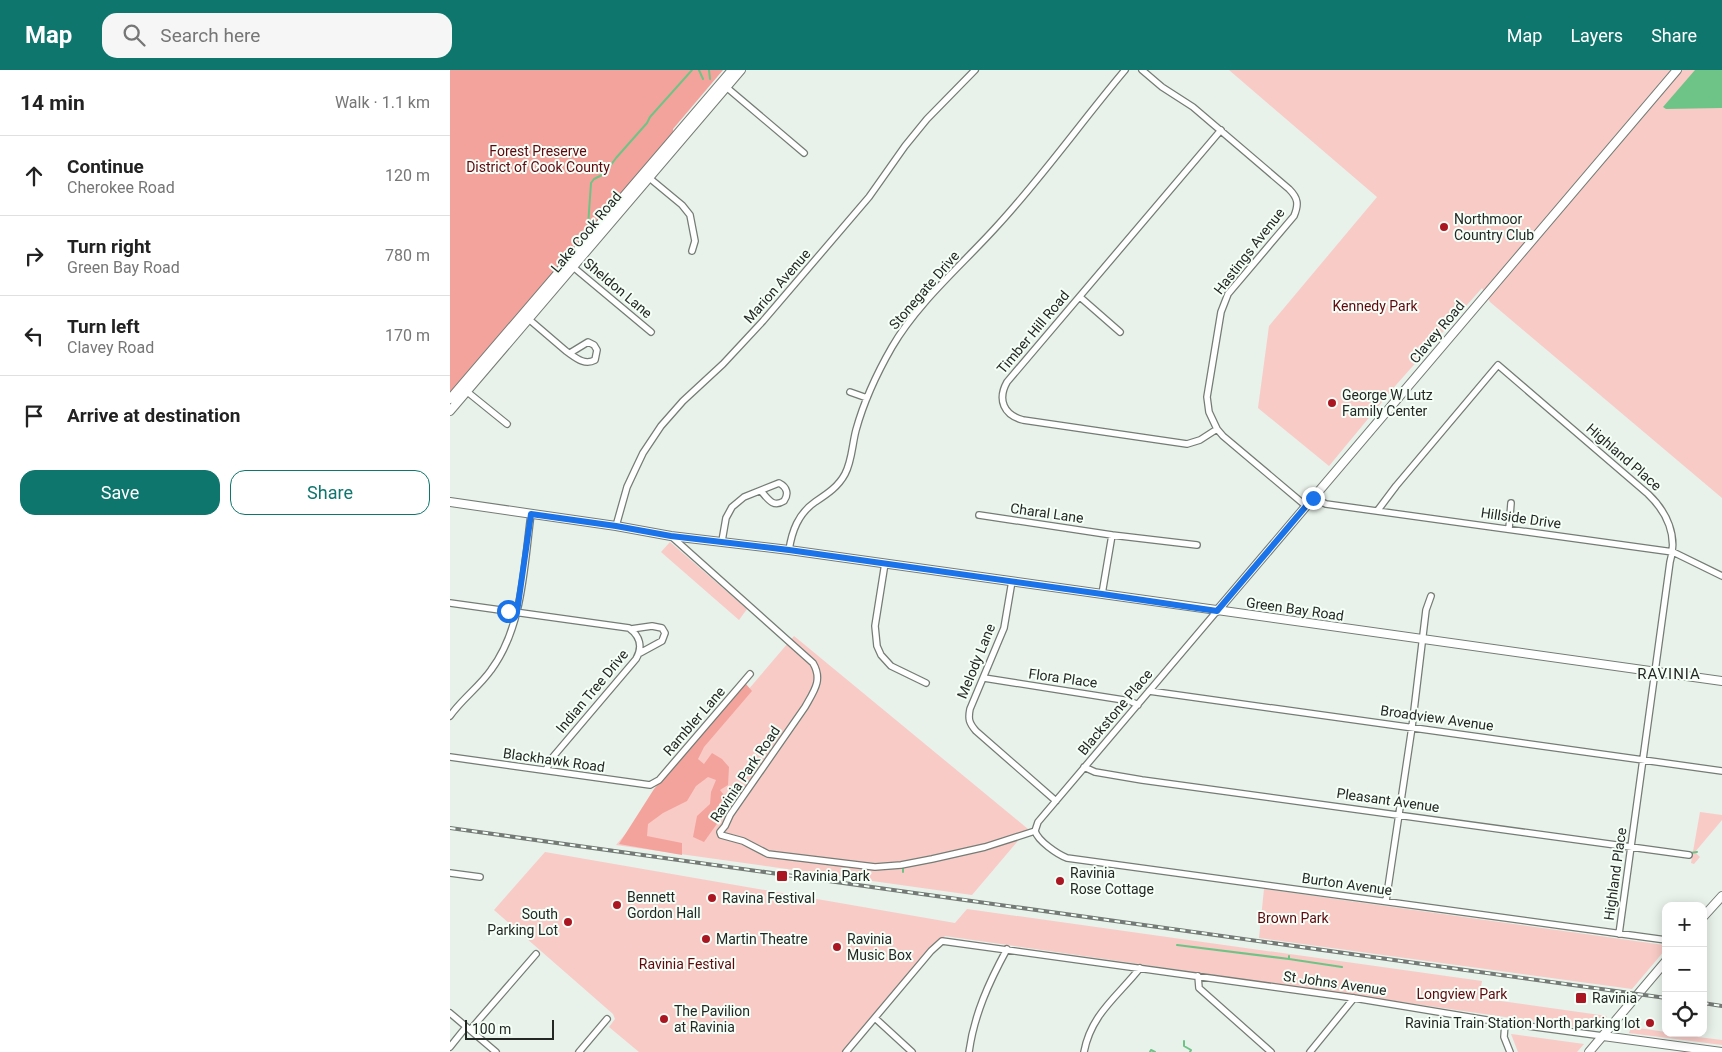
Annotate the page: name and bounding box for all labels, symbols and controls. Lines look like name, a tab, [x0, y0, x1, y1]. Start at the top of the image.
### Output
search box	[102, 13, 452, 58]
text: Map	[25, 21, 72, 49]
icon: search	[120, 21, 148, 49]
text: Search here	[160, 24, 260, 47]
text: Map	[1507, 25, 1542, 46]
text: Layers	[1570, 25, 1623, 46]
text: Share	[1651, 25, 1697, 46]
text: 14 min	[20, 91, 85, 115]
text: Walk · 1.1 km	[335, 93, 430, 112]
park label: Forest Preserve District of Cook County	[466, 143, 610, 175]
text: Continue	[67, 155, 144, 178]
icon: ahead	[20, 162, 48, 190]
text: 120 m	[385, 166, 430, 185]
text: Cherokee Road	[67, 178, 175, 197]
street label: Lake Cook Road	[547, 188, 625, 276]
street label: Hastings Avenue	[1210, 205, 1288, 297]
place label: Northmoor Country Club	[1454, 211, 1534, 243]
marker: Northmoor Country Club	[1438, 221, 1450, 233]
text: Turn right	[67, 235, 151, 258]
icon: right	[20, 242, 48, 270]
text: 780 m	[385, 246, 430, 265]
street label: Marion Avenue	[740, 246, 814, 326]
street label: Stonegate Drive	[886, 248, 962, 332]
street label: Sheldon Lane	[581, 255, 655, 321]
text: Green Bay Road	[67, 258, 180, 277]
street label: Timber Hill Road	[994, 287, 1072, 377]
park label: Kennedy Park	[1332, 298, 1418, 314]
street label: Clavey Road	[1406, 298, 1468, 366]
text: Turn left	[67, 315, 140, 338]
icon: left	[20, 322, 48, 350]
text: 170 m	[385, 326, 430, 345]
text: Clavey Road	[67, 338, 154, 357]
place label: George W Lutz Family Center	[1342, 387, 1433, 419]
marker: George W Lutz Family Center	[1326, 397, 1338, 409]
icon: arrive	[20, 402, 48, 430]
text: Arrive at destination	[67, 404, 240, 427]
street label: Highland Place	[1583, 420, 1665, 494]
button: Save	[20, 470, 220, 515]
button: Share	[230, 470, 430, 515]
route end	[1302, 487, 1325, 510]
street label: Charal Lane	[1009, 500, 1085, 526]
street label: Hillside Drive	[1480, 504, 1562, 532]
street label: Green Bay Road	[1245, 594, 1345, 624]
route start	[497, 600, 520, 623]
street label: Melody Lane	[954, 621, 998, 701]
street label: Indian Tree Drive	[553, 646, 631, 736]
street label: Flora Place	[1028, 665, 1098, 691]
district label: RAVINIA	[1637, 665, 1701, 683]
street label: Blackstone Place	[1074, 666, 1156, 758]
street label: Rambler Lane	[660, 683, 728, 759]
street label: Broadview Avenue	[1379, 702, 1495, 734]
street label: Ravinia Park Road	[707, 723, 783, 825]
street label: Blackhawk Road	[502, 745, 606, 775]
street label: Pleasant Avenue	[1336, 785, 1440, 815]
street label: Highland Place	[1601, 826, 1629, 922]
place label: Ravinia Rose Cottage	[1070, 865, 1154, 897]
place label: Ravinia Park	[793, 868, 871, 884]
marker: Ravinia Park	[775, 869, 789, 883]
street label: Burton Avenue	[1301, 870, 1393, 898]
marker: Ravinia Rose Cottage	[1054, 875, 1066, 887]
place label: Bennett Gordon Hall	[627, 889, 701, 921]
place label: Ravina Festival	[722, 890, 815, 906]
marker: Ravina Festival	[706, 892, 718, 904]
marker: Bennett Gordon Hall	[611, 899, 623, 911]
map controls	[1662, 902, 1707, 1037]
button: +	[1662, 902, 1707, 947]
place label: South Parking Lot	[487, 906, 558, 938]
park label: Brown Park	[1257, 910, 1330, 926]
marker: South Parking Lot	[562, 916, 574, 928]
place label: Martin Theatre	[716, 931, 808, 947]
place label: Ravinia Music Box	[847, 931, 912, 963]
marker: Martin Theatre	[700, 933, 712, 945]
marker: Ravinia Music Box	[831, 941, 843, 953]
button: −	[1662, 947, 1707, 992]
park label: Ravinia Festival	[639, 956, 735, 972]
street label: St Johns Avenue	[1282, 968, 1388, 998]
park label: Longview Park	[1417, 986, 1508, 1002]
place label: Ravinia	[1592, 990, 1637, 1006]
marker: Ravinia	[1574, 991, 1588, 1005]
button: locate	[1662, 992, 1707, 1037]
place label: The Pavilion at Ravinia	[674, 1003, 750, 1035]
marker: The Pavilion at Ravinia	[658, 1013, 670, 1025]
place label: Ravinia Train Station North parking lot	[1405, 1015, 1640, 1031]
scale bar	[465, 1017, 554, 1040]
marker: Ravinia Train Station North parking lot	[1644, 1017, 1656, 1029]
text: 100 m	[472, 1021, 511, 1037]

